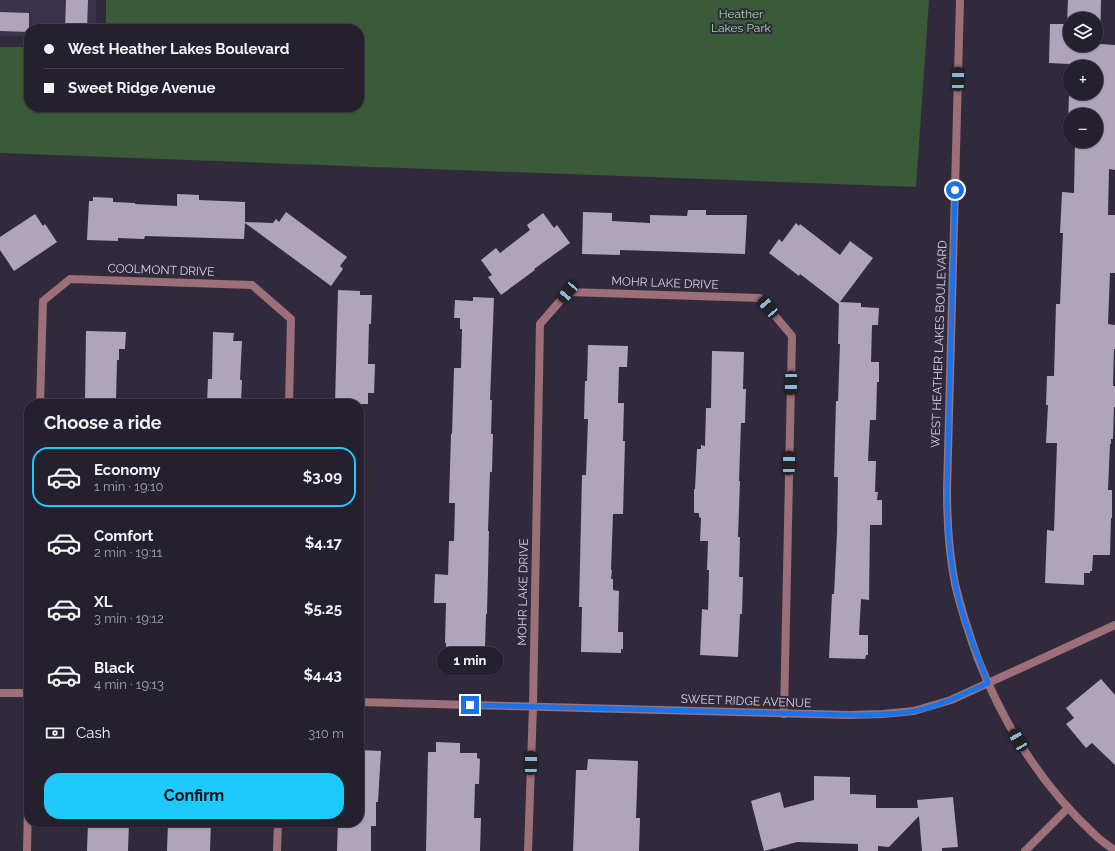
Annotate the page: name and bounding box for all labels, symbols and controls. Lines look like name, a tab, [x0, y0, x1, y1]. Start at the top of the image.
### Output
park label: Heather Lakes Park	[711, 7, 772, 35]
map controls	[1063, 12, 1103, 148]
button: layers	[1063, 12, 1103, 52]
text: West Heather Lakes Boulevard	[68, 40, 289, 58]
button: +	[1063, 60, 1103, 100]
car	[952, 67, 964, 91]
text: Sweet Ridge Avenue	[68, 79, 215, 97]
button: −	[1063, 108, 1103, 148]
route start	[946, 181, 964, 199]
street label: WEST HEATHER LAKES BOULEVARD	[928, 240, 950, 448]
street label: COOLMONT DRIVE	[107, 261, 215, 279]
street label: MOHR LAKE DRIVE	[611, 274, 719, 292]
car	[556, 279, 580, 305]
car	[756, 294, 780, 320]
car	[785, 371, 797, 395]
text: Choose a ride	[44, 412, 162, 433]
car	[783, 451, 795, 475]
icon: car	[46, 459, 82, 495]
text: Economy	[94, 461, 161, 479]
text: $3.09	[303, 468, 342, 486]
text: 1 min · 19:10	[94, 479, 163, 494]
icon: car	[46, 525, 82, 561]
text: Comfort	[94, 527, 153, 545]
text: $4.17	[305, 534, 342, 552]
street label: MOHR LAKE DRIVE	[515, 538, 531, 646]
text: 2 min · 19:11	[94, 545, 162, 560]
icon: car	[46, 591, 82, 627]
text: XL	[94, 593, 112, 611]
text: $5.25	[304, 600, 342, 618]
text: 3 min · 19:12	[94, 611, 164, 626]
callout: 1 min	[437, 647, 503, 675]
text: 1 min	[454, 653, 486, 668]
icon: car	[46, 657, 82, 693]
text: Black	[94, 659, 134, 677]
text: $4.43	[304, 666, 342, 684]
text: 4 min · 19:13	[94, 677, 164, 692]
street label: SWEET RIDGE AVENUE	[680, 692, 812, 710]
route end	[461, 696, 479, 714]
icon: cash	[44, 722, 66, 744]
text: Cash	[76, 724, 110, 742]
text: 310 m	[308, 726, 344, 741]
car	[1007, 727, 1029, 753]
car	[525, 751, 537, 775]
button: Confirm	[44, 773, 344, 819]

